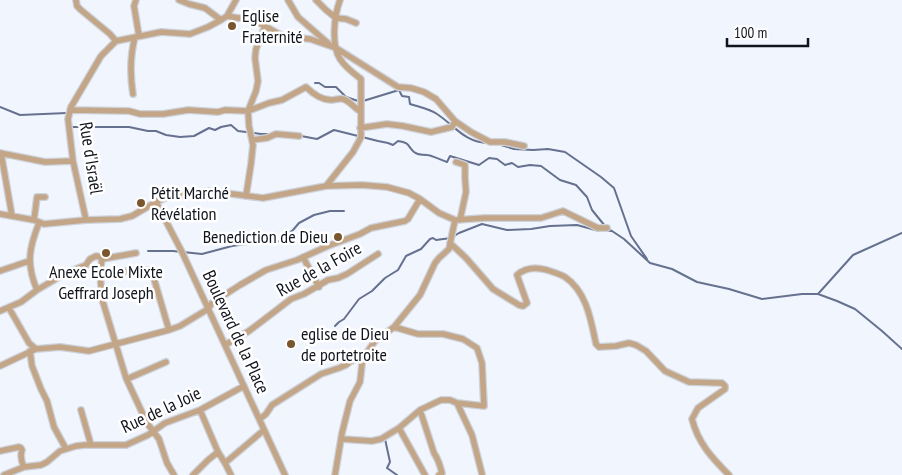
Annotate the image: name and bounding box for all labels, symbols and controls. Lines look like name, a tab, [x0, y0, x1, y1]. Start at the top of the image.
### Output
place label: Eglise Fraternité	[242, 4, 303, 48]
scale bar	[727, 15, 808, 47]
marker: Eglise Fraternité	[226, 20, 238, 32]
text: 100 m	[734, 23, 767, 42]
street label: Rue d'Israël	[74, 120, 109, 196]
place label: Pétit Marché Révélation	[151, 181, 229, 225]
marker: Pétit Marché Révélation	[135, 197, 147, 209]
place label: Benediction de Dieu	[203, 225, 328, 248]
marker: Benediction de Dieu	[332, 231, 344, 243]
street label: Rue de la Foire	[272, 236, 365, 301]
marker: Anexe Ecole Mixte Geffrard Joseph	[100, 247, 112, 259]
place label: Anexe Ecole Mixte Geffrard Joseph	[49, 260, 163, 304]
street label: Boulevard de la Place	[198, 266, 275, 397]
place label: eglise de Dieu de portetroite	[301, 322, 389, 366]
marker: eglise de Dieu de portetroite	[285, 338, 297, 350]
street label: Rue de la Joie	[117, 381, 204, 438]

